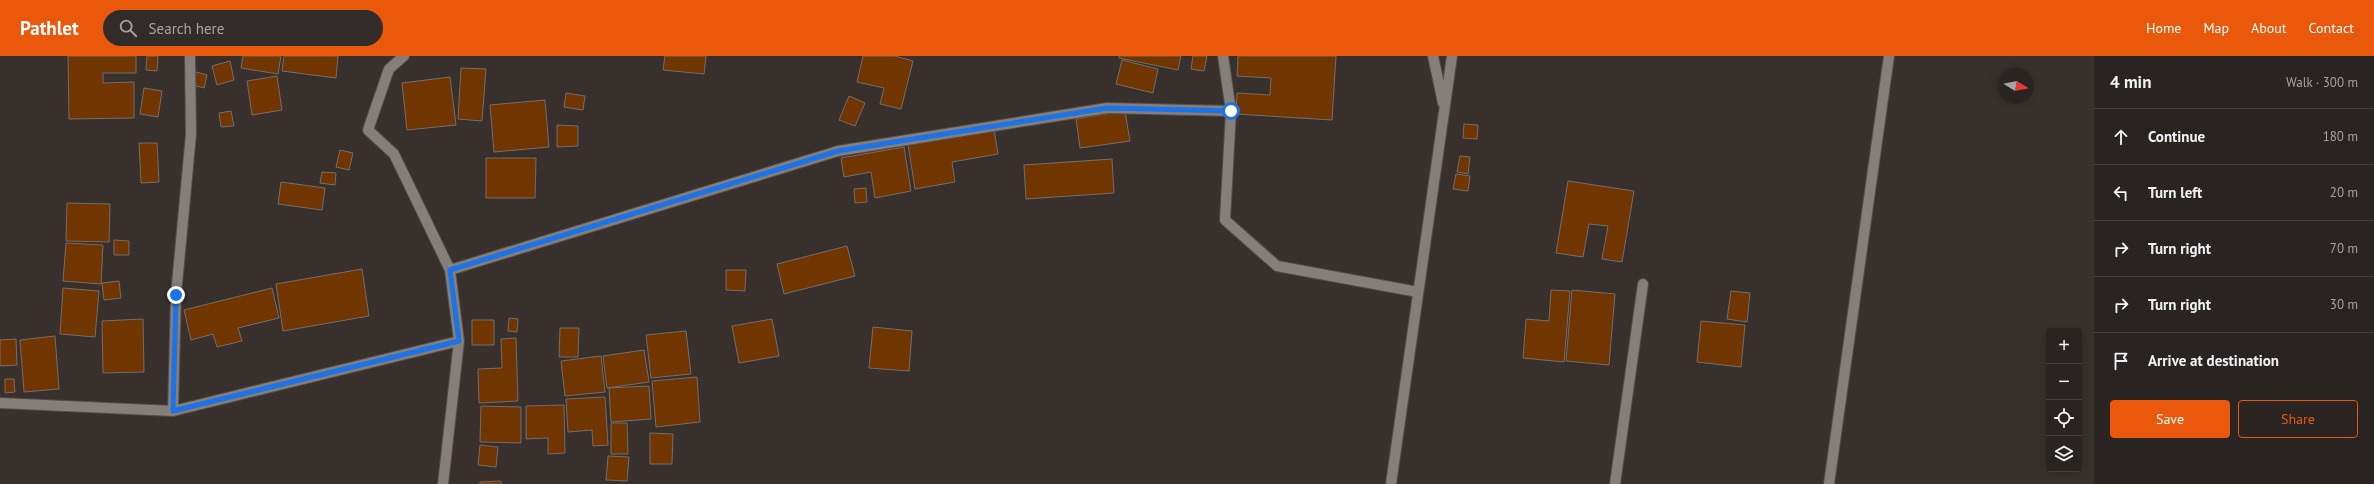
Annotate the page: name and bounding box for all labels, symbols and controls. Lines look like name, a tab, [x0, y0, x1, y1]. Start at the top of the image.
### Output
search box	[103, 10, 383, 46]
text: Pathlet	[20, 16, 79, 40]
icon: search	[117, 17, 139, 39]
text: Search here	[149, 19, 224, 38]
text: Home	[2146, 19, 2181, 37]
text: Map	[2203, 19, 2229, 37]
text: About	[2251, 19, 2287, 37]
text: Contact	[2309, 19, 2354, 37]
north arrow	[1998, 68, 2034, 104]
text: 4 min	[2110, 71, 2151, 93]
text: Walk · 300 m	[2286, 74, 2358, 91]
route start	[1222, 102, 1240, 120]
icon: ahead	[2110, 126, 2132, 148]
text: Continue	[2148, 127, 2205, 146]
text: 180 m	[2323, 128, 2358, 145]
icon: left	[2110, 182, 2132, 204]
text: Turn left	[2148, 183, 2202, 202]
text: 20 m	[2330, 184, 2358, 201]
icon: right	[2110, 238, 2132, 260]
text: Turn right	[2148, 239, 2211, 258]
text: 70 m	[2330, 240, 2358, 257]
route end	[167, 286, 185, 304]
icon: right	[2110, 294, 2132, 316]
text: Turn right	[2148, 295, 2211, 314]
text: 30 m	[2330, 296, 2358, 313]
map controls	[2046, 328, 2082, 472]
button: +	[2046, 328, 2082, 364]
icon: arrive	[2110, 350, 2132, 372]
text: Arrive at destination	[2148, 351, 2279, 370]
button: −	[2046, 364, 2082, 400]
button: locate	[2046, 400, 2082, 436]
button: Save	[2110, 400, 2230, 438]
button: Share	[2238, 400, 2358, 438]
button: layers	[2046, 436, 2082, 472]

